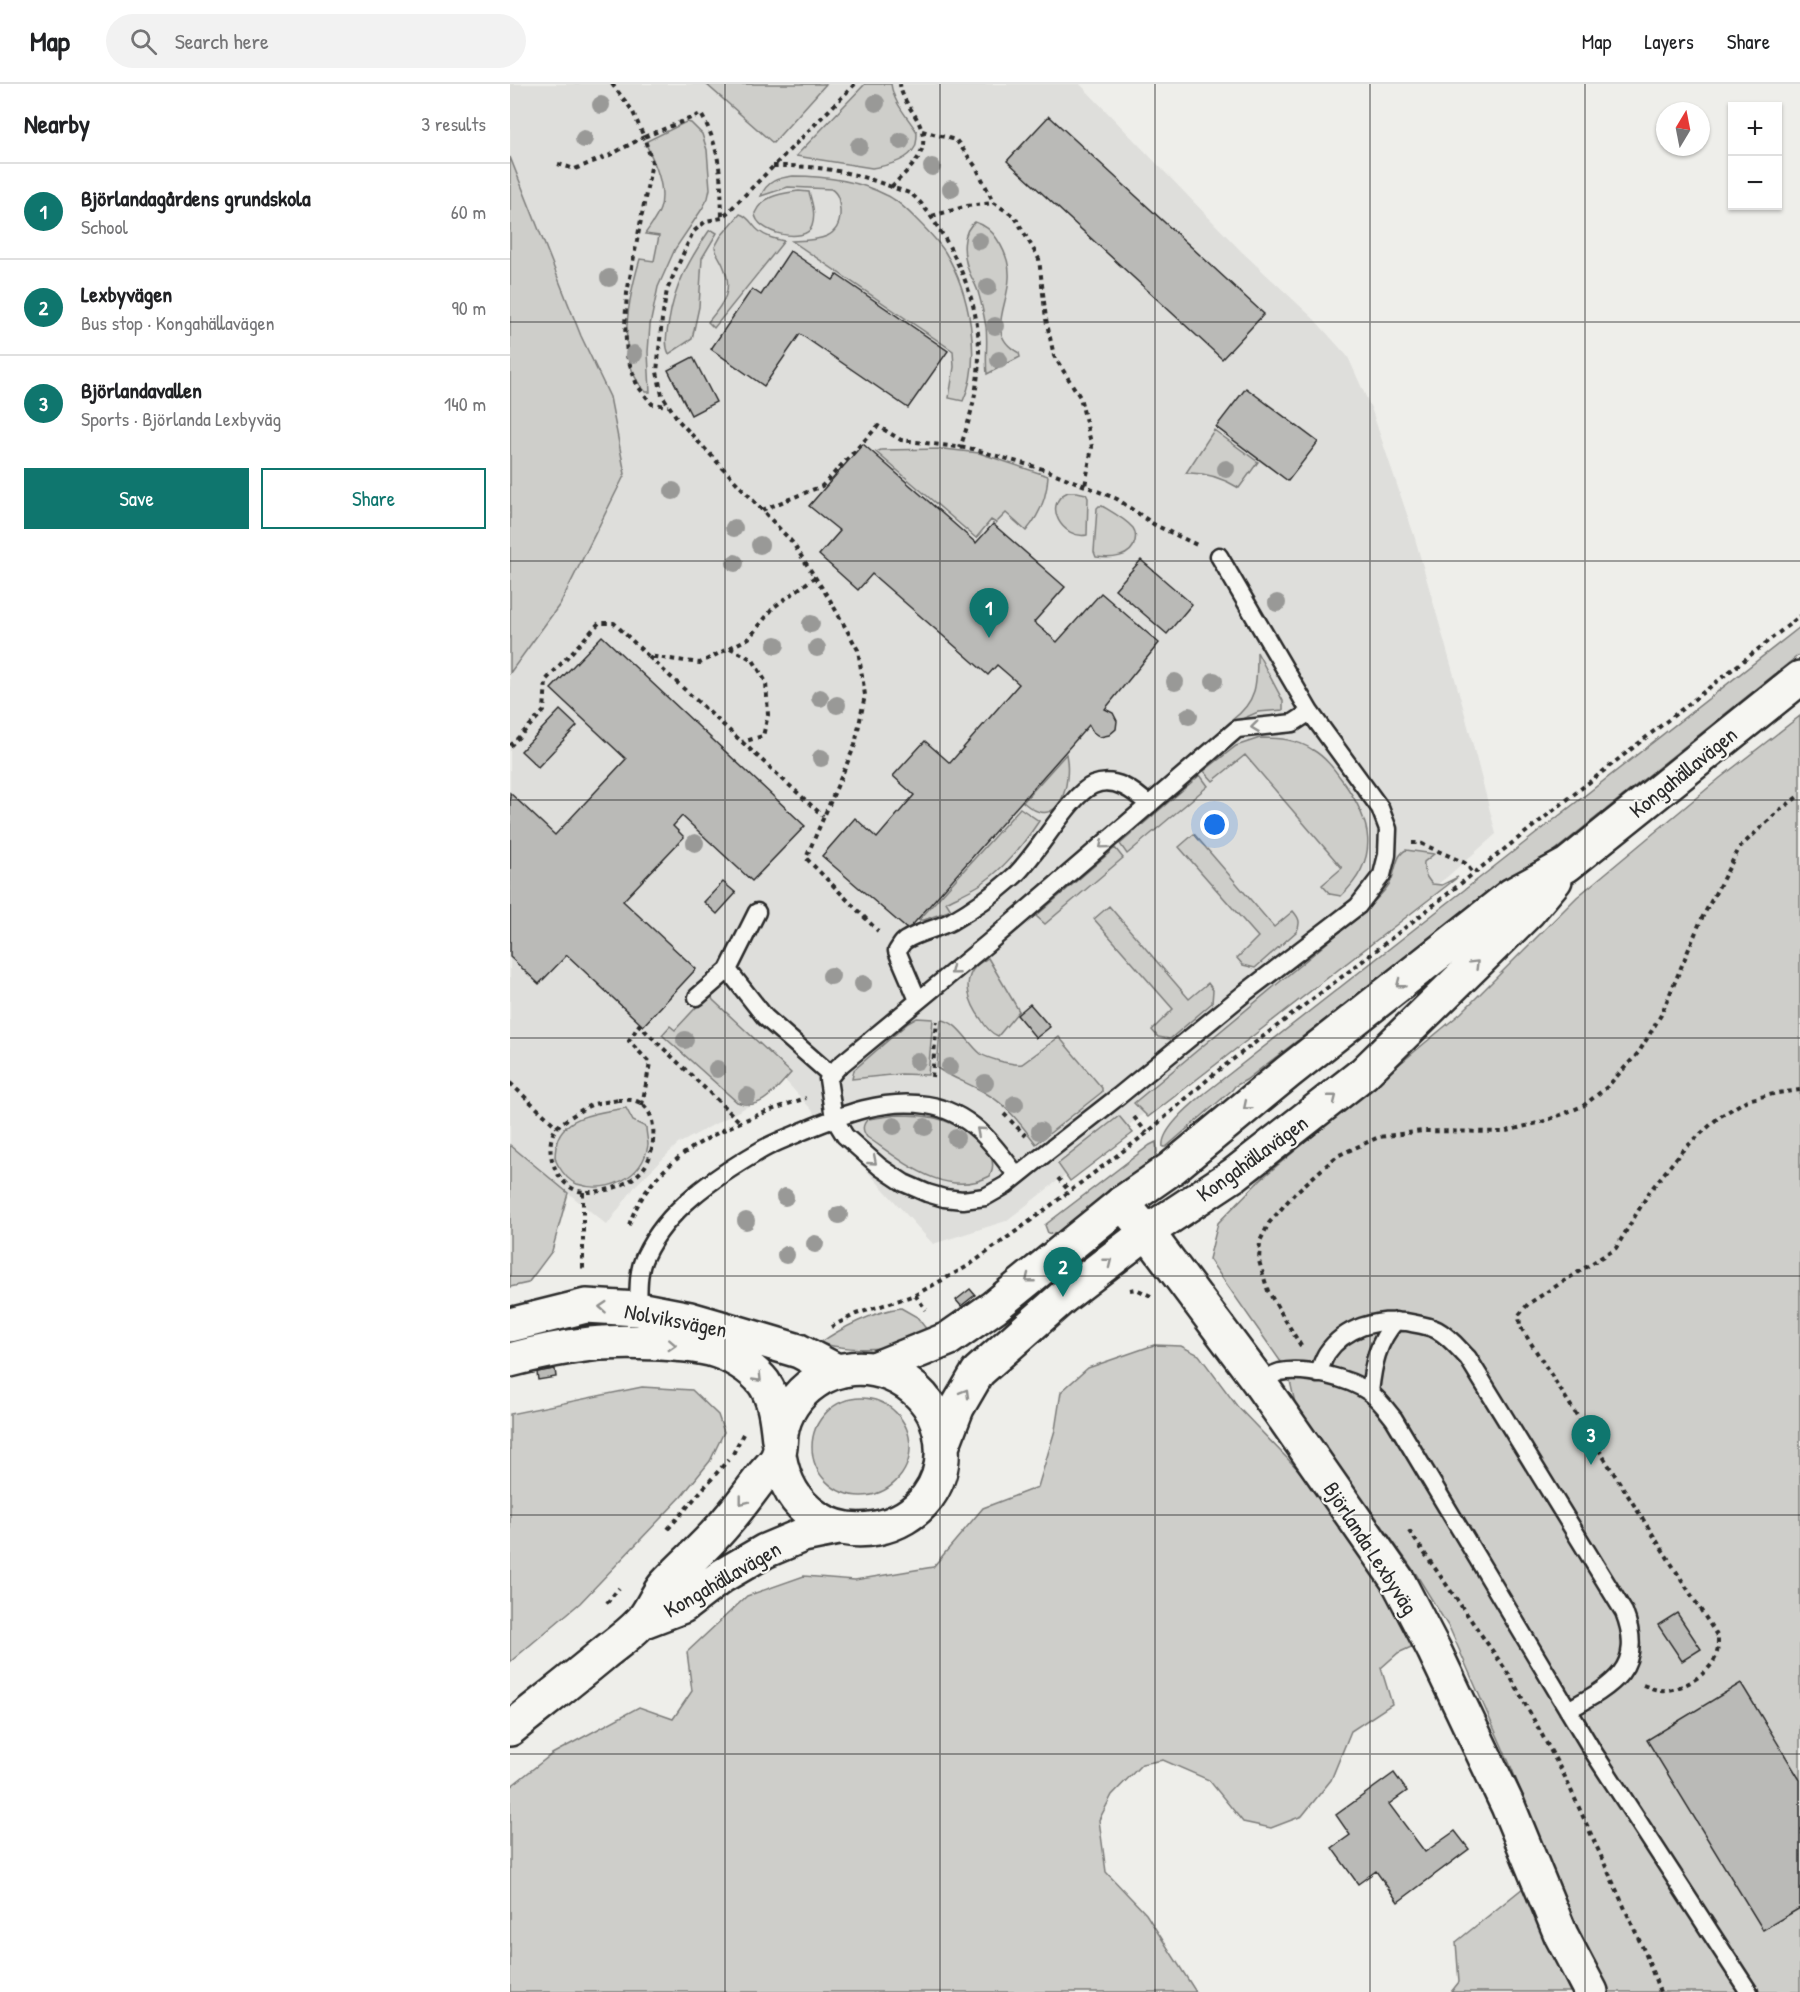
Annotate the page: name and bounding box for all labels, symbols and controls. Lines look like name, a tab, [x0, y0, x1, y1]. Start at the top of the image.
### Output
search box	[106, 14, 526, 68]
text: Map	[30, 22, 70, 60]
icon: search	[127, 25, 160, 58]
text: Search here	[175, 26, 269, 56]
text: Map	[1582, 27, 1611, 56]
text: Layers	[1644, 27, 1694, 56]
text: Share	[1727, 27, 1770, 56]
north arrow	[1656, 102, 1710, 156]
map controls	[1728, 102, 1782, 210]
button: +	[1728, 102, 1782, 156]
text: Nearby	[24, 106, 90, 141]
text: 3 results	[421, 110, 486, 137]
button: −	[1728, 156, 1782, 210]
text: Björlandagårdens grundskola	[81, 183, 311, 213]
text: 1	[40, 198, 47, 225]
text: 60 m	[451, 198, 486, 225]
text: School	[81, 213, 128, 240]
text: Lexbyvägen	[81, 279, 172, 309]
text: 2	[39, 294, 48, 321]
text: 90 m	[452, 294, 486, 321]
text: Bus stop · Kongahällavägen	[81, 309, 275, 336]
text: Björlandavallen	[81, 375, 202, 405]
text: 3	[39, 390, 48, 417]
text: 140 m	[444, 390, 486, 417]
text: Sports · Björlanda Lexbyväg	[81, 405, 281, 432]
button: Save	[24, 468, 249, 529]
button: Share	[261, 468, 486, 529]
pin: 1	[970, 588, 1008, 638]
street label: Kongahällavägen	[1623, 719, 1743, 825]
one-way arrow	[1250, 720, 1260, 733]
your location	[1200, 810, 1229, 839]
one-way arrow	[1099, 838, 1110, 849]
one-way arrow	[1467, 961, 1478, 972]
one-way arrow	[950, 963, 961, 974]
one-way arrow	[1395, 976, 1406, 987]
one-way arrow	[1326, 1094, 1337, 1105]
one-way arrow	[1243, 1098, 1254, 1109]
street label: Kongahällavägen	[1190, 1107, 1314, 1209]
one-way arrow	[976, 1127, 987, 1138]
one-way arrow	[866, 1154, 877, 1165]
pin: 2	[1044, 1248, 1082, 1297]
one-way arrow	[1101, 1259, 1112, 1270]
one-way arrow	[1025, 1271, 1036, 1282]
street label: Nolviksvägen	[622, 1295, 730, 1345]
one-way arrow	[598, 1301, 608, 1314]
one-way arrow	[667, 1339, 676, 1352]
one-way arrow	[751, 1372, 762, 1382]
one-way arrow	[958, 1389, 969, 1400]
pin: 3	[1572, 1416, 1610, 1465]
street label: Björlanda Lexbyväg	[1317, 1476, 1425, 1620]
one-way arrow	[740, 1494, 751, 1505]
street label: Kongahällavägen	[658, 1533, 786, 1625]

